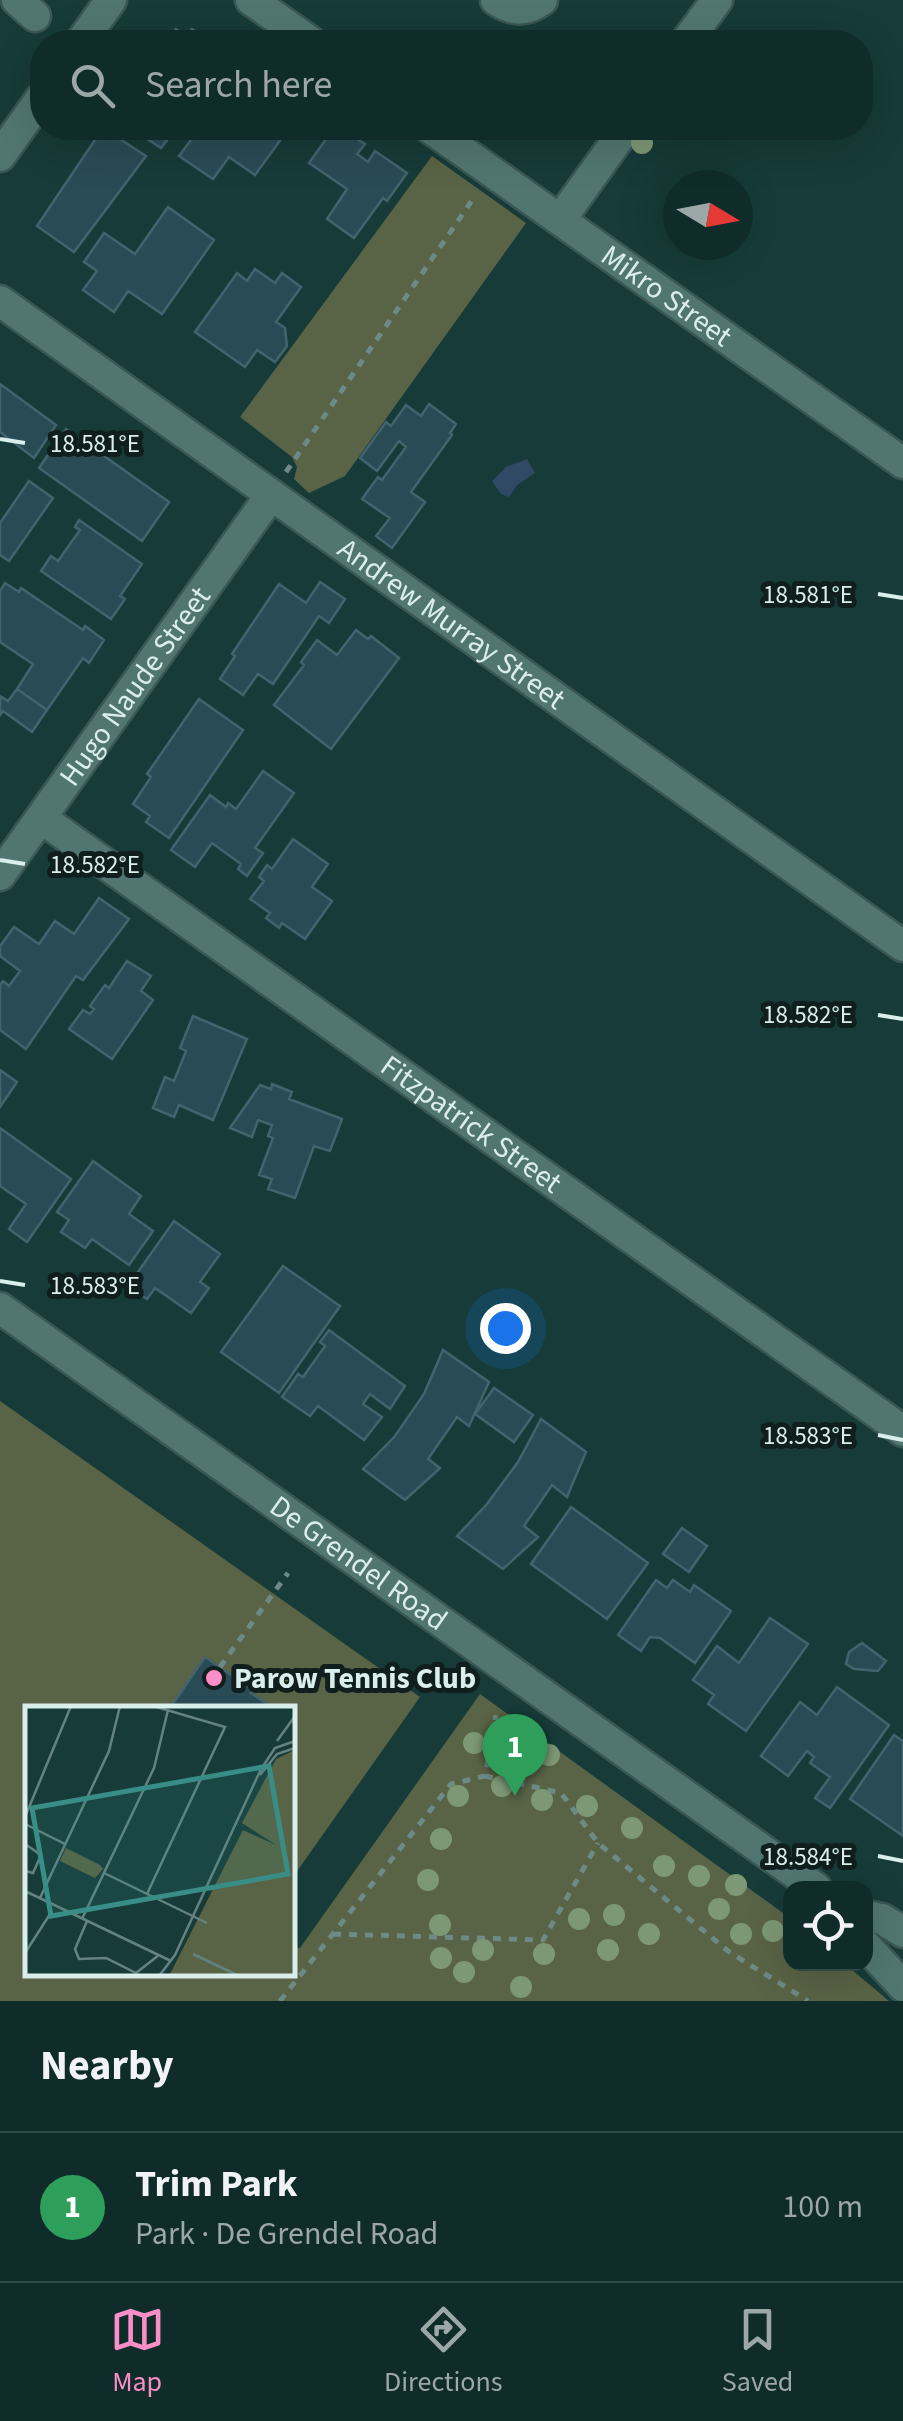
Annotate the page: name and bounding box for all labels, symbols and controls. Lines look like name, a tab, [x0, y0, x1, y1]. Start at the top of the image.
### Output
search box	[30, 30, 873, 140]
icon: search	[65, 58, 120, 113]
text: Search here	[145, 58, 332, 112]
north arrow	[663, 170, 753, 260]
street label: Mikro Street	[592, 235, 741, 357]
text: 18.581°E	[50, 426, 140, 462]
street label: Andrew Murray Street	[329, 528, 574, 720]
text: 18.581°E	[763, 577, 853, 613]
street label: Hugo Naude Street	[49, 578, 221, 795]
text: 18.582°E	[50, 847, 140, 883]
text: 18.582°E	[763, 997, 853, 1033]
street label: Fitzpatrick Street	[371, 1045, 571, 1204]
text: 18.583°E	[50, 1268, 140, 1304]
your location	[480, 1303, 531, 1354]
text: 18.583°E	[763, 1418, 853, 1454]
street label: De Grendel Road	[261, 1485, 456, 1641]
place label: Parow Tennis Club	[234, 1657, 476, 1700]
marker: Parow Tennis Club	[203, 1667, 225, 1689]
inset map	[25, 1706, 295, 1976]
pin: 1	[482, 1714, 548, 1796]
text: 18.584°E	[763, 1839, 853, 1875]
map controls	[783, 1881, 873, 1971]
button: locate	[783, 1881, 873, 1971]
text: Nearby	[40, 2036, 174, 2096]
text: Trim Park	[135, 2157, 298, 2211]
text: 1	[64, 2184, 81, 2230]
text: 100 m	[782, 2184, 863, 2230]
text: Park · De Grendel Road	[135, 2211, 438, 2257]
tab: Map	[110, 2302, 165, 2402]
tab: Directions	[384, 2302, 503, 2402]
tab: Saved	[722, 2302, 793, 2402]

